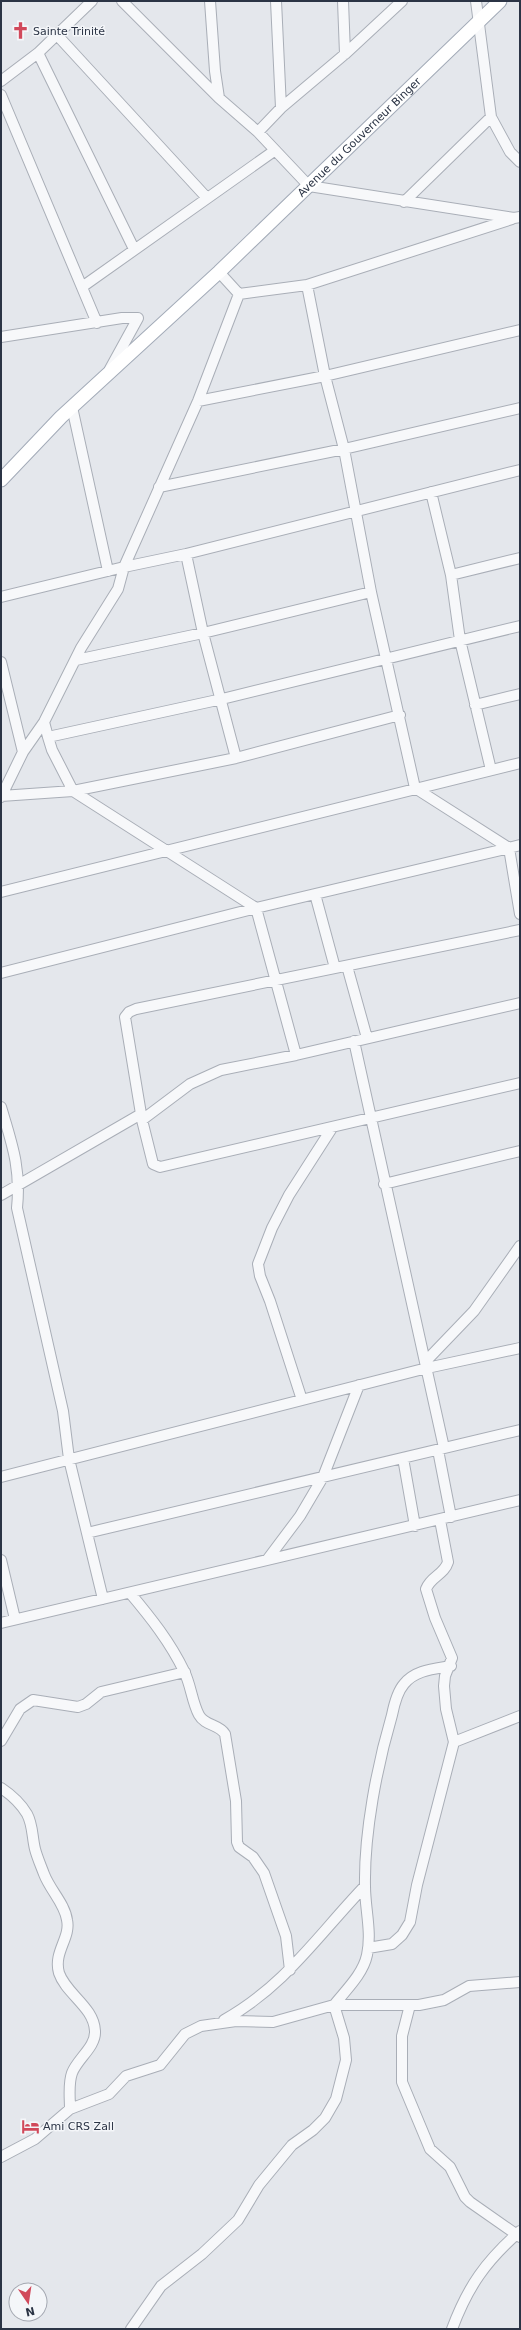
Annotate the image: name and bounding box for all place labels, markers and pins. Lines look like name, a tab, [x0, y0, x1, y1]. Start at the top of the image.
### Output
church icon: Sainte Trinité	[10, 21, 30, 41]
place label: Sainte Trinité	[33, 25, 105, 38]
hotel icon: Ami CRS Zall	[20, 2116, 40, 2136]
place label: Ami CRS Zall	[43, 2120, 114, 2133]

